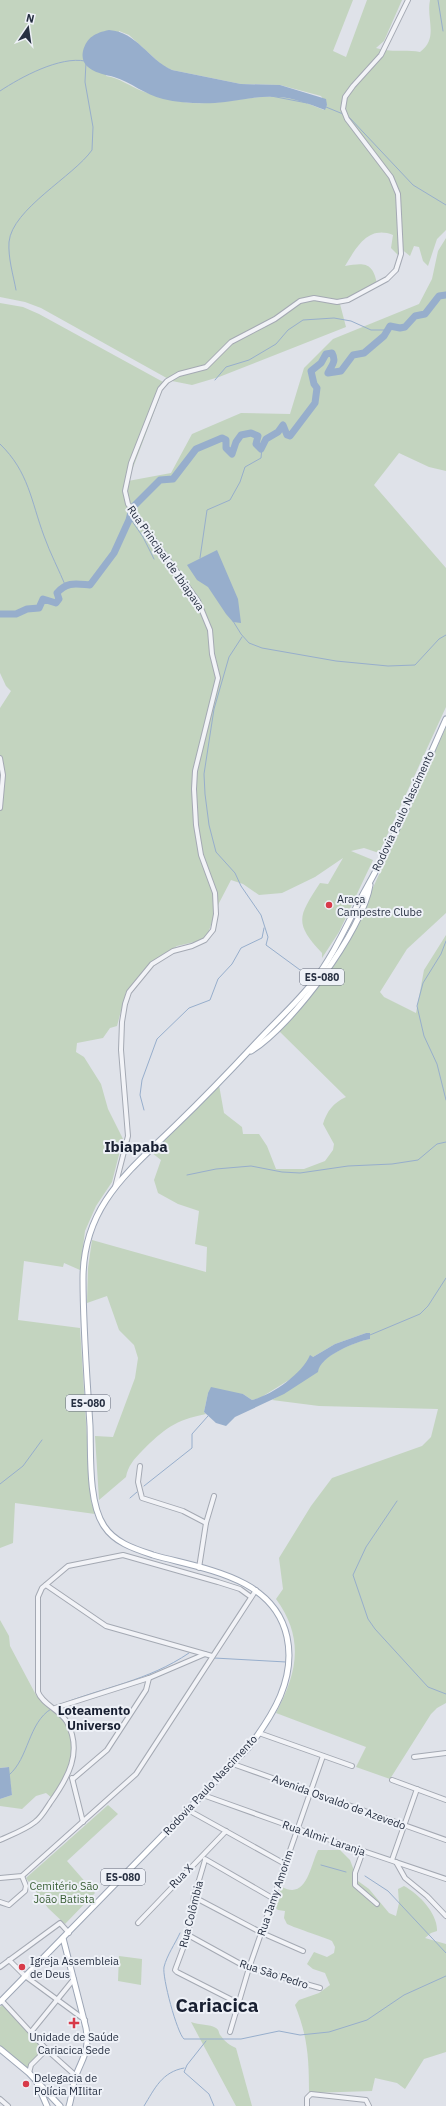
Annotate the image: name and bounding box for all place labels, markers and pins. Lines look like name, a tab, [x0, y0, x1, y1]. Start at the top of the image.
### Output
place label: Araça Campestre Clube	[337, 892, 422, 919]
marker: Araça Campestre Clube	[324, 900, 334, 910]
place label: Igreja Assembleia de Deus	[30, 1954, 119, 1981]
marker: Igreja Assembleia de Deus	[17, 1962, 27, 1972]
marker: Unidade de Saúde Cariacica Sede	[68, 2017, 80, 2029]
place label: Unidade de Saúde Cariacica Sede	[29, 2030, 119, 2057]
place label: Delegacia de Polícia MIlitar	[34, 2071, 102, 2098]
marker: Delegacia de Polícia MIlitar	[21, 2079, 31, 2089]

